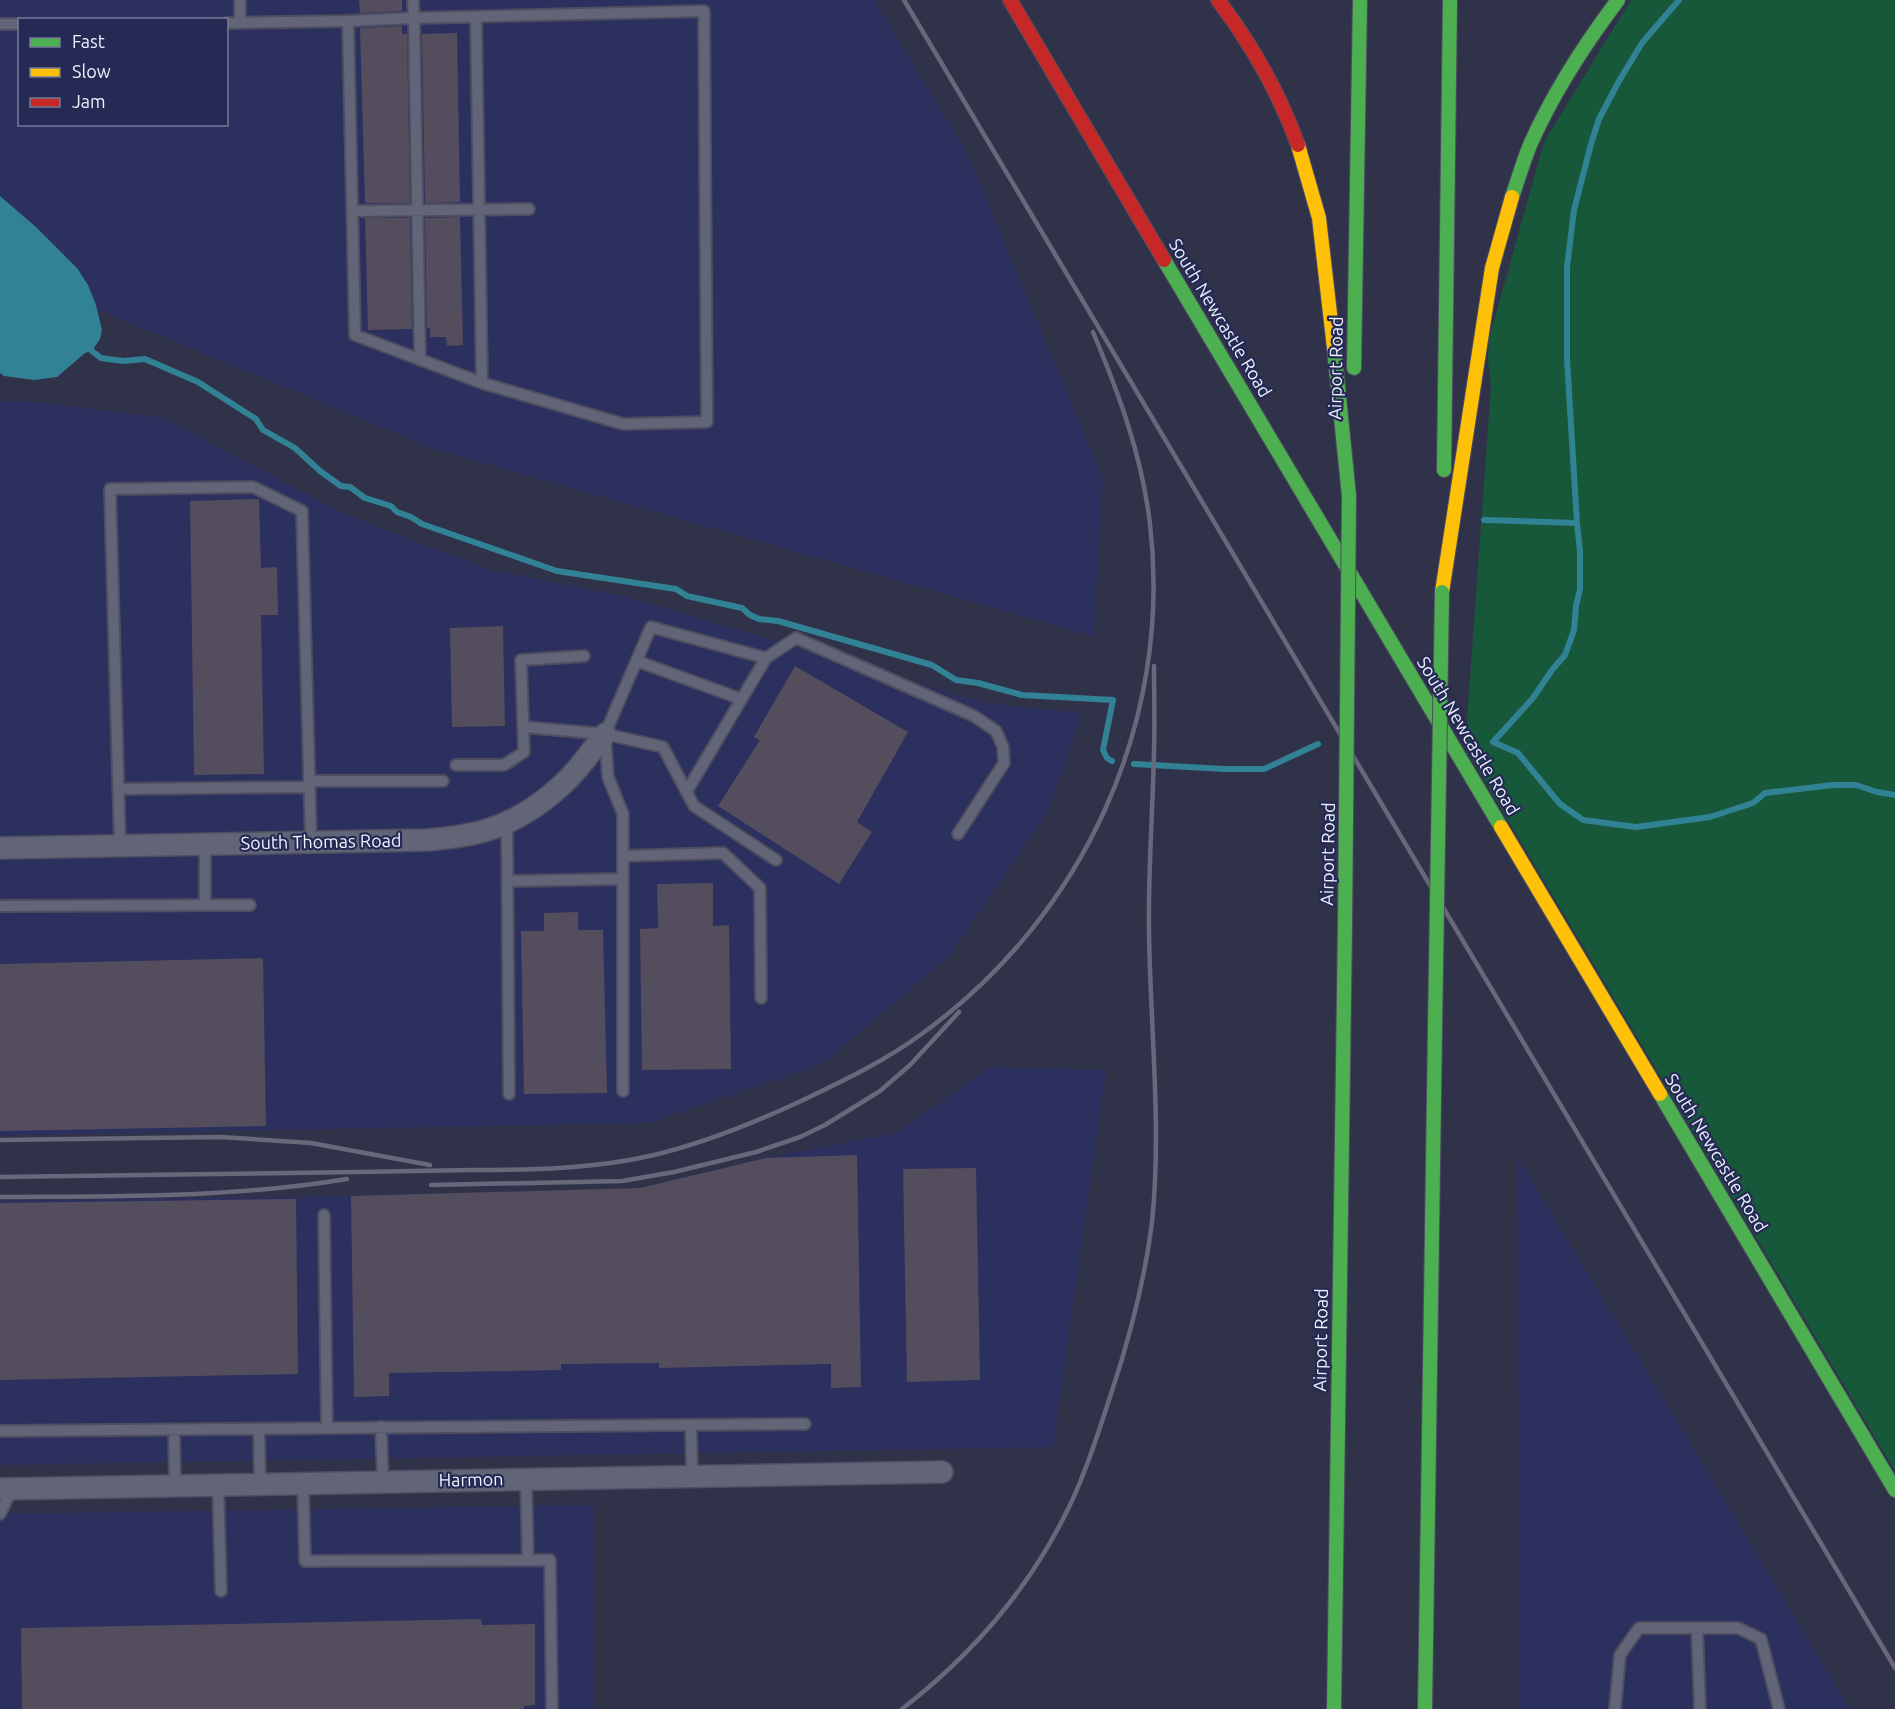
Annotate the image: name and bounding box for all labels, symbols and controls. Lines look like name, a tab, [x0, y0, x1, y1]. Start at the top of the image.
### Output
legend	[18, 18, 228, 126]
text: Fast	[72, 31, 105, 51]
text: Slow	[72, 61, 111, 81]
text: Jam	[72, 91, 106, 111]
street label: South Newcastle Road	[1166, 235, 1276, 400]
street label: Airport Road	[1324, 316, 1346, 420]
street label: South Newcastle Road	[1414, 653, 1524, 818]
street label: Airport Road	[1316, 802, 1338, 906]
street label: South Thomas Road	[240, 830, 402, 852]
street label: South Newcastle Road	[1662, 1070, 1772, 1235]
street label: Airport Road	[1309, 1288, 1331, 1392]
street label: Harmon	[438, 1468, 504, 1490]

